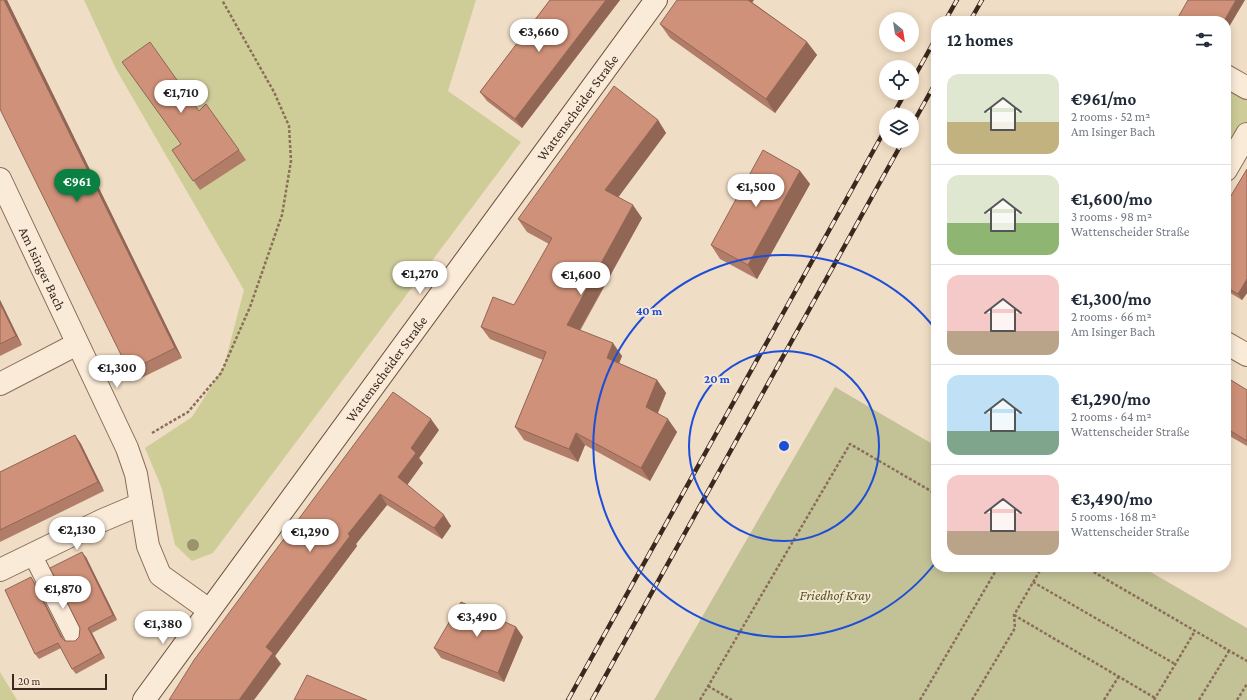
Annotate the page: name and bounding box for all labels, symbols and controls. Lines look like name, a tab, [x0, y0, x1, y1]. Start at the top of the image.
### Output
north arrow	[879, 12, 919, 52]
map controls	[879, 12, 919, 148]
pin: €3,660	[506, 19, 572, 53]
text: €3,660	[519, 24, 559, 39]
icon: filters	[1193, 29, 1215, 51]
text: 12 homes	[947, 31, 1013, 50]
street label: Wattenscheider Straße	[533, 51, 621, 164]
button: locate	[879, 60, 919, 100]
pin: €1,710	[148, 80, 214, 114]
text: €1,710	[163, 85, 199, 100]
icon: home	[979, 90, 1027, 138]
text: €961/mo	[1071, 90, 1136, 109]
button: layers	[879, 108, 919, 148]
text: 2 rooms · 52 m²	[1071, 109, 1150, 124]
text: Am Isinger Bach	[1071, 124, 1155, 139]
pin: €961	[53, 169, 101, 203]
text: €961	[63, 174, 91, 189]
pin: €1,500	[723, 174, 789, 208]
text: €1,500	[736, 179, 776, 194]
text: €1,600/mo	[1071, 190, 1152, 209]
icon: home	[979, 191, 1027, 239]
text: 3 rooms · 98 m²	[1071, 209, 1152, 224]
street label: Am Isinger Bach	[16, 224, 69, 313]
text: Wattenscheider Straße	[1071, 224, 1189, 239]
pin: €1,270	[387, 261, 453, 295]
pin: €1,600	[548, 262, 614, 296]
text: €1,270	[401, 266, 439, 281]
text: €1,600	[561, 267, 601, 282]
text: €1,300/mo	[1071, 290, 1151, 309]
icon: home	[979, 291, 1027, 339]
text: 40 m	[636, 304, 663, 318]
text: 2 rooms · 66 m²	[1071, 309, 1152, 324]
street label: Wattenscheider Straße	[342, 313, 430, 425]
text: Am Isinger Bach	[1071, 324, 1155, 339]
pin: €1,300	[84, 355, 150, 389]
text: €1,300	[97, 360, 137, 375]
text: 20 m	[704, 372, 731, 386]
text: €1,290/mo	[1071, 390, 1151, 409]
icon: home	[979, 391, 1027, 439]
text: 2 rooms · 64 m²	[1071, 409, 1152, 424]
text: Wattenscheider Straße	[1071, 424, 1189, 439]
centre of rings	[777, 439, 791, 453]
text: €3,490/mo	[1071, 490, 1153, 509]
icon: home	[979, 491, 1027, 539]
text: 5 rooms · 168 m²	[1071, 509, 1156, 524]
pin: €2,130	[44, 517, 110, 551]
pin: €1,290	[277, 519, 343, 553]
text: €2,130	[58, 522, 96, 537]
text: €1,290	[291, 524, 329, 539]
text: Wattenscheider Straße	[1071, 524, 1189, 539]
pin: €1,870	[30, 576, 96, 610]
text: €1,870	[44, 581, 82, 596]
park label: Friedhof Kray	[799, 587, 871, 603]
pin: €3,490	[444, 604, 510, 638]
text: €3,490	[457, 609, 497, 624]
pin: €1,380	[130, 611, 196, 645]
text: €1,380	[144, 616, 182, 631]
scale bar	[12, 672, 107, 691]
text: 20 m	[18, 675, 40, 687]

